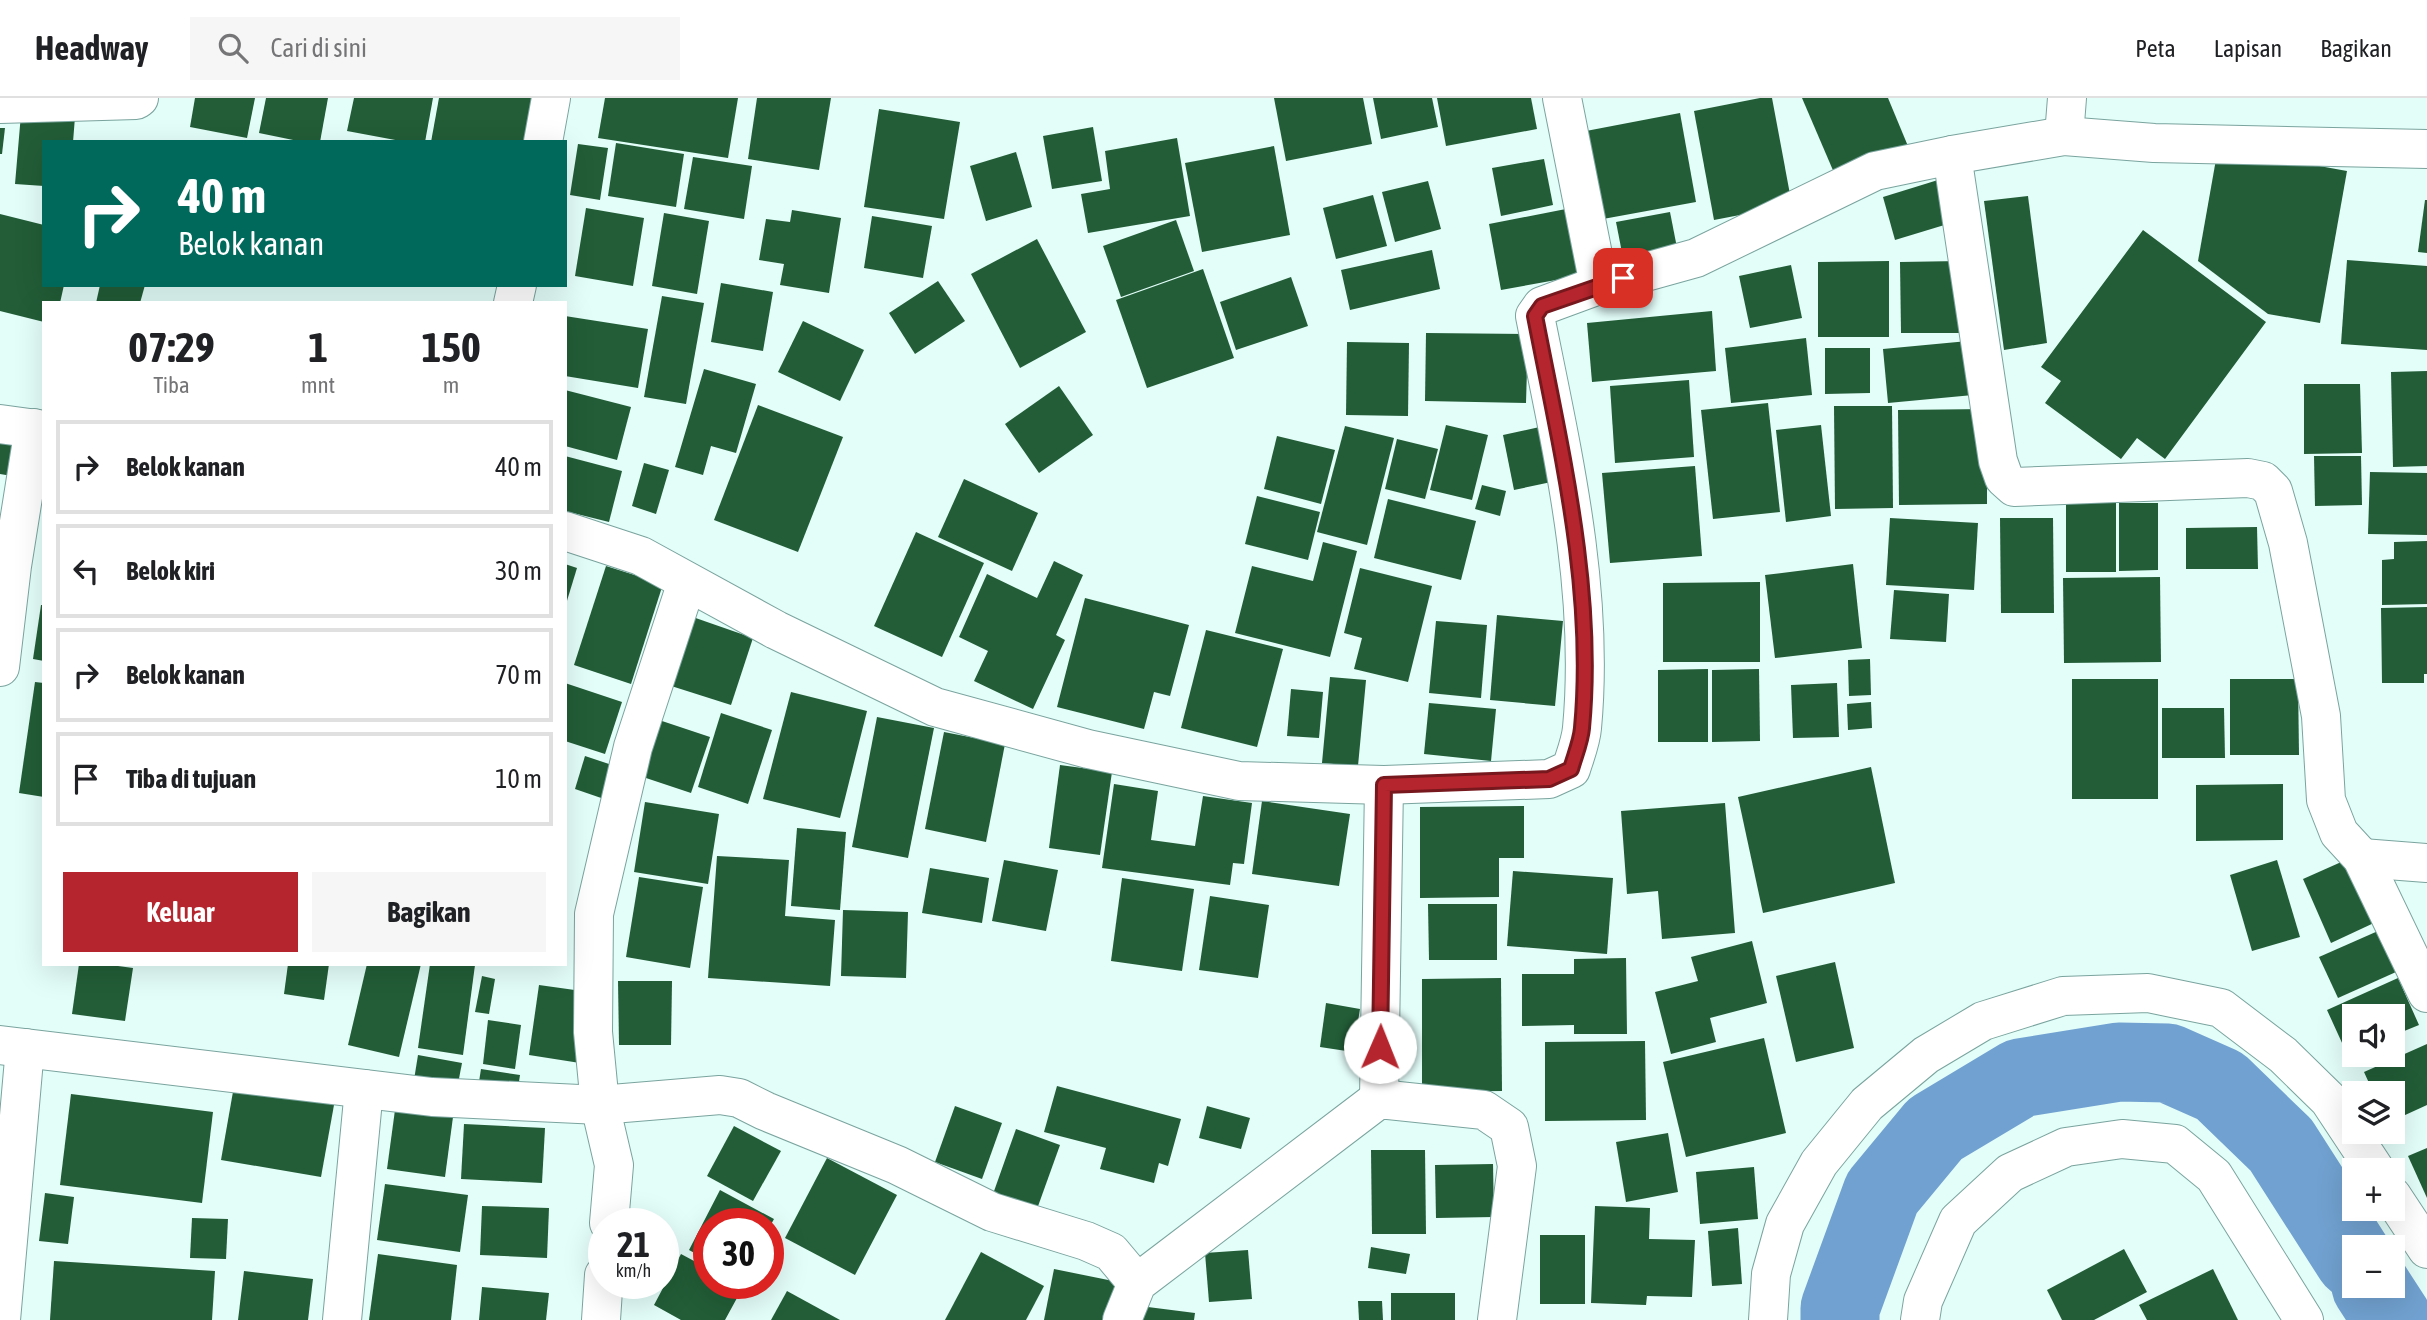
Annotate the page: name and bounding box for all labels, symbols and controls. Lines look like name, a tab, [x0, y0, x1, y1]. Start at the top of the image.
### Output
search box	[190, 17, 680, 80]
text: Headway	[35, 29, 148, 67]
icon: search	[214, 29, 252, 67]
text: Cari di sini	[270, 33, 367, 63]
text: Peta	[2135, 35, 2176, 62]
text: Lapisan	[2214, 35, 2282, 62]
text: Bagikan	[2320, 35, 2392, 62]
text: 40 m	[178, 167, 266, 223]
icon: right	[63, 168, 154, 259]
text: Belok kanan	[178, 225, 324, 262]
pin	[1593, 248, 1653, 308]
icon: arrive	[1604, 259, 1642, 297]
text: 07:29	[128, 323, 215, 371]
text: 1	[308, 323, 328, 371]
text: 150	[421, 323, 481, 371]
text: Tiba	[153, 372, 190, 398]
text: mnt	[301, 372, 335, 398]
text: m	[443, 372, 459, 398]
icon: right	[67, 448, 105, 486]
text: Belok kanan	[126, 452, 245, 482]
text: 40 m	[495, 452, 542, 482]
icon: left	[67, 552, 105, 590]
text: Belok kiri	[126, 556, 215, 586]
text: 30 m	[495, 556, 542, 586]
icon: right	[67, 656, 105, 694]
text: Belok kanan	[126, 660, 245, 690]
text: 70 m	[495, 660, 542, 690]
icon: arrive	[67, 760, 105, 798]
text: Tiba di tujuan	[126, 764, 256, 794]
text: 10 m	[495, 764, 542, 794]
button: Keluar	[63, 872, 298, 952]
button: Bagikan	[312, 872, 546, 952]
map controls	[2342, 1004, 2405, 1298]
button: sound	[2342, 1004, 2405, 1067]
position arrow	[1343, 1010, 1417, 1084]
button: layers	[2342, 1081, 2405, 1144]
button: +	[2342, 1158, 2405, 1221]
speed limit sign: 30	[693, 1208, 784, 1299]
text: 21	[617, 1224, 650, 1264]
button: −	[2342, 1235, 2405, 1298]
text: km/h	[616, 1260, 651, 1281]

